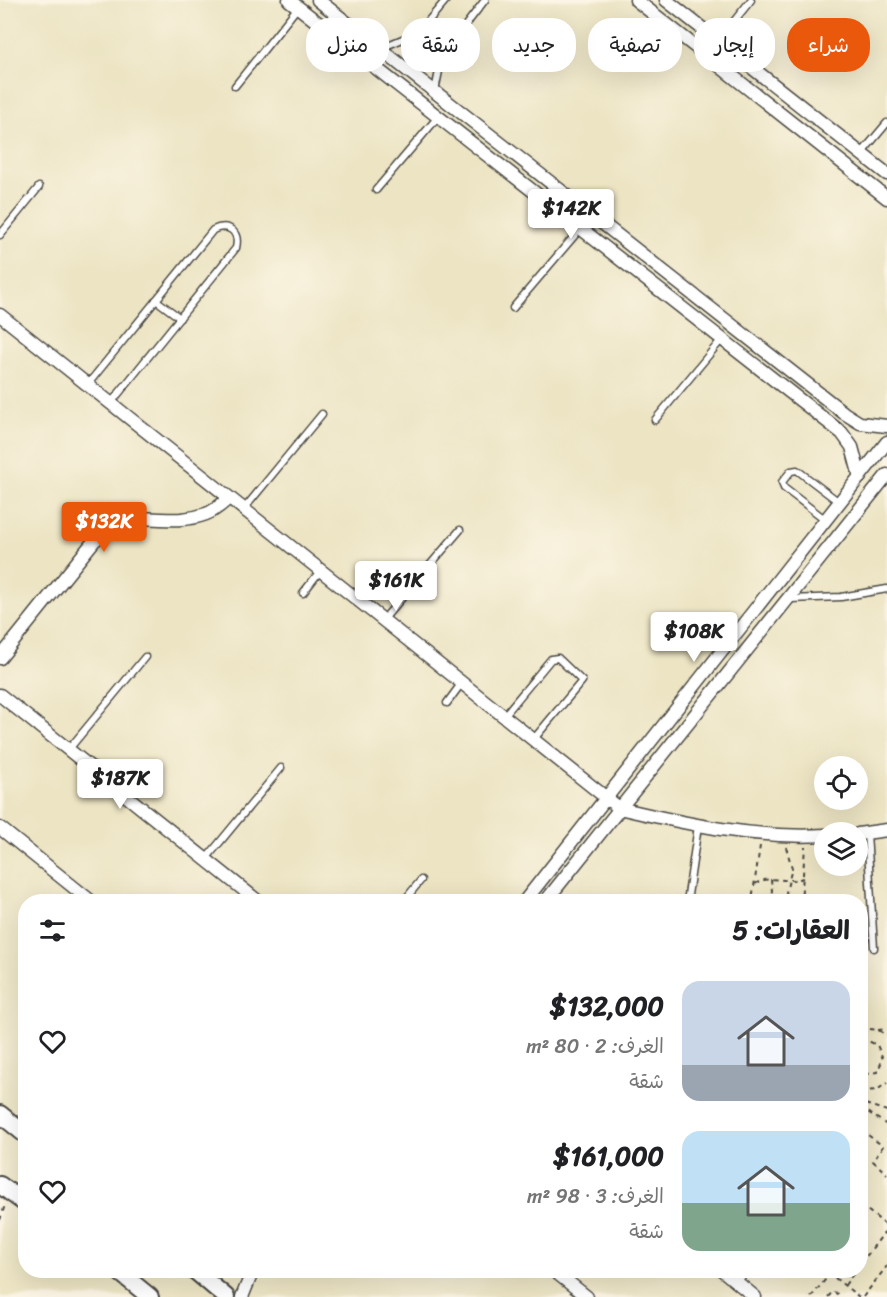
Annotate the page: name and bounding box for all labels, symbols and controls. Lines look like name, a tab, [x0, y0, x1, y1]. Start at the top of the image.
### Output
chip: منزل	[306, 18, 389, 72]
chip: شقة	[401, 18, 480, 72]
chip: جديد	[492, 18, 576, 72]
chip: تصفية	[588, 18, 682, 72]
chip: إيجار	[694, 18, 775, 72]
chip: شراء	[787, 18, 870, 72]
pin: $142K	[529, 189, 613, 240]
text: $142K	[542, 191, 600, 226]
pin: $132K	[62, 502, 146, 553]
text: $132K	[76, 504, 132, 539]
pin: $161K	[354, 561, 438, 612]
text: $161K	[369, 563, 423, 598]
pin: $108K	[652, 612, 736, 663]
text: $108K	[665, 614, 723, 649]
map controls	[814, 756, 868, 876]
button: locate	[814, 756, 868, 810]
pin: $187K	[78, 759, 162, 810]
text: $187K	[91, 761, 149, 796]
button: layers	[814, 822, 868, 876]
text: العقارات: 5	[732, 907, 850, 953]
icon: filters	[36, 914, 69, 947]
text: $132,000	[550, 983, 664, 1029]
icon: home	[730, 1005, 802, 1077]
icon: heart	[36, 1025, 69, 1058]
text: الغرف: 2 · 80 m²	[526, 1029, 664, 1064]
text: شقة	[629, 1064, 664, 1099]
text: $161,000	[553, 1133, 664, 1179]
icon: home	[730, 1155, 802, 1227]
icon: heart	[36, 1175, 69, 1208]
text: الغرف: 3 · 98 m²	[527, 1179, 664, 1214]
text: شقة	[629, 1214, 664, 1249]

